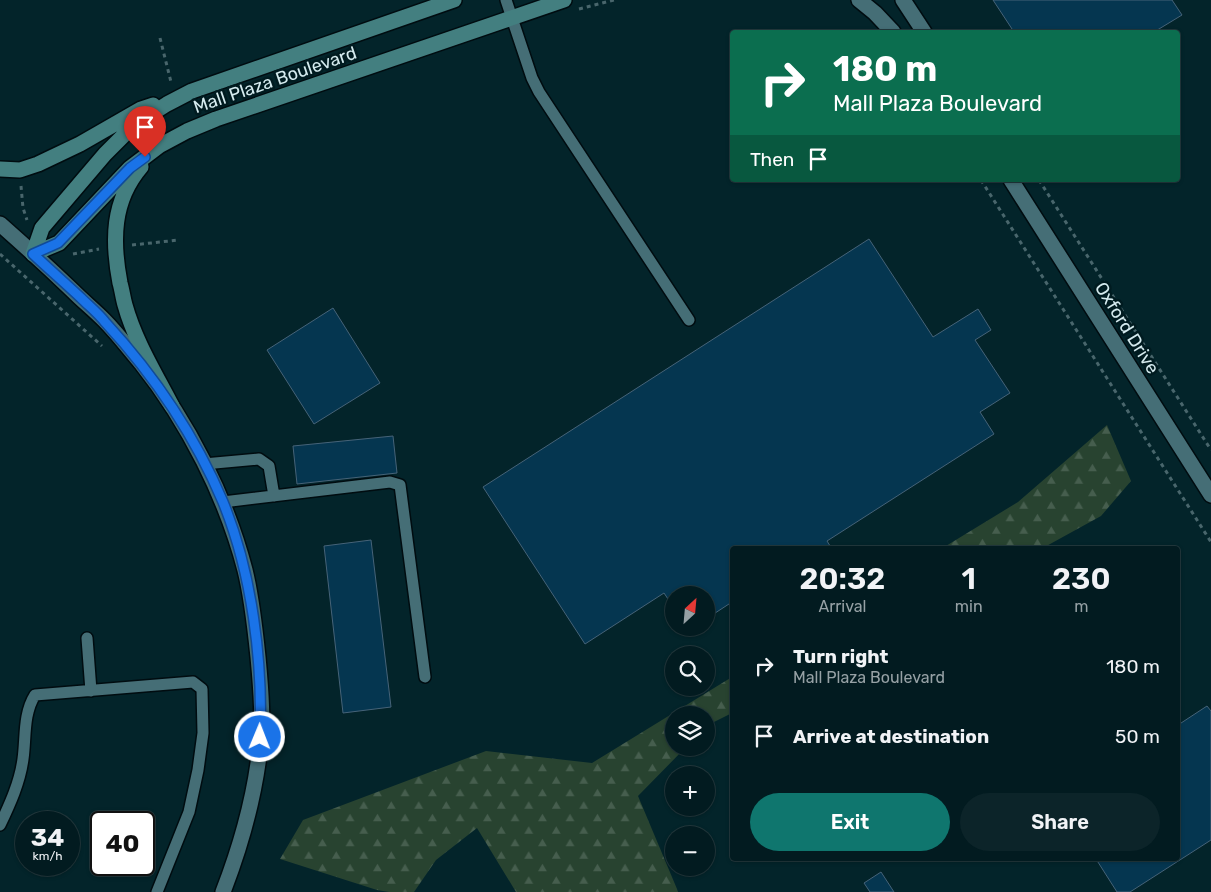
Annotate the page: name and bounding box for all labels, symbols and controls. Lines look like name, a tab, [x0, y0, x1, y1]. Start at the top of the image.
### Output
street label: Mall Plaza Boulevard	[191, 42, 359, 118]
text: 180 m	[833, 48, 937, 90]
icon: right	[750, 50, 815, 115]
text: Mall Plaza Boulevard	[833, 90, 1042, 117]
pin	[124, 106, 166, 157]
icon: arrive	[131, 113, 159, 141]
icon: arrive	[804, 145, 832, 173]
text: Then	[750, 148, 794, 171]
street label: Oxford Drive	[1090, 278, 1164, 378]
text: 20:32	[799, 561, 885, 597]
text: 1	[962, 561, 976, 597]
text: 230	[1052, 561, 1110, 597]
north arrow	[665, 586, 715, 636]
map controls	[665, 586, 715, 876]
text: Arrival	[818, 597, 866, 616]
text: min	[955, 597, 983, 616]
text: m	[1074, 597, 1088, 616]
text: Turn right	[793, 645, 888, 668]
button: search	[665, 646, 715, 696]
icon: right	[750, 652, 778, 680]
text: 180 m	[1106, 655, 1160, 678]
text: Mall Plaza Boulevard	[793, 668, 945, 687]
button: layers	[665, 706, 715, 756]
position arrow	[233, 710, 285, 762]
icon: arrive	[750, 722, 778, 750]
text: Arrive at destination	[793, 725, 989, 748]
text: 50 m	[1115, 725, 1160, 748]
button: +	[665, 766, 715, 816]
button: Exit	[750, 793, 950, 851]
button: Share	[960, 793, 1160, 851]
speed limit sign: 40	[90, 811, 155, 876]
text: 34	[31, 823, 64, 852]
button: −	[665, 826, 715, 876]
text: km/h	[33, 849, 62, 863]

